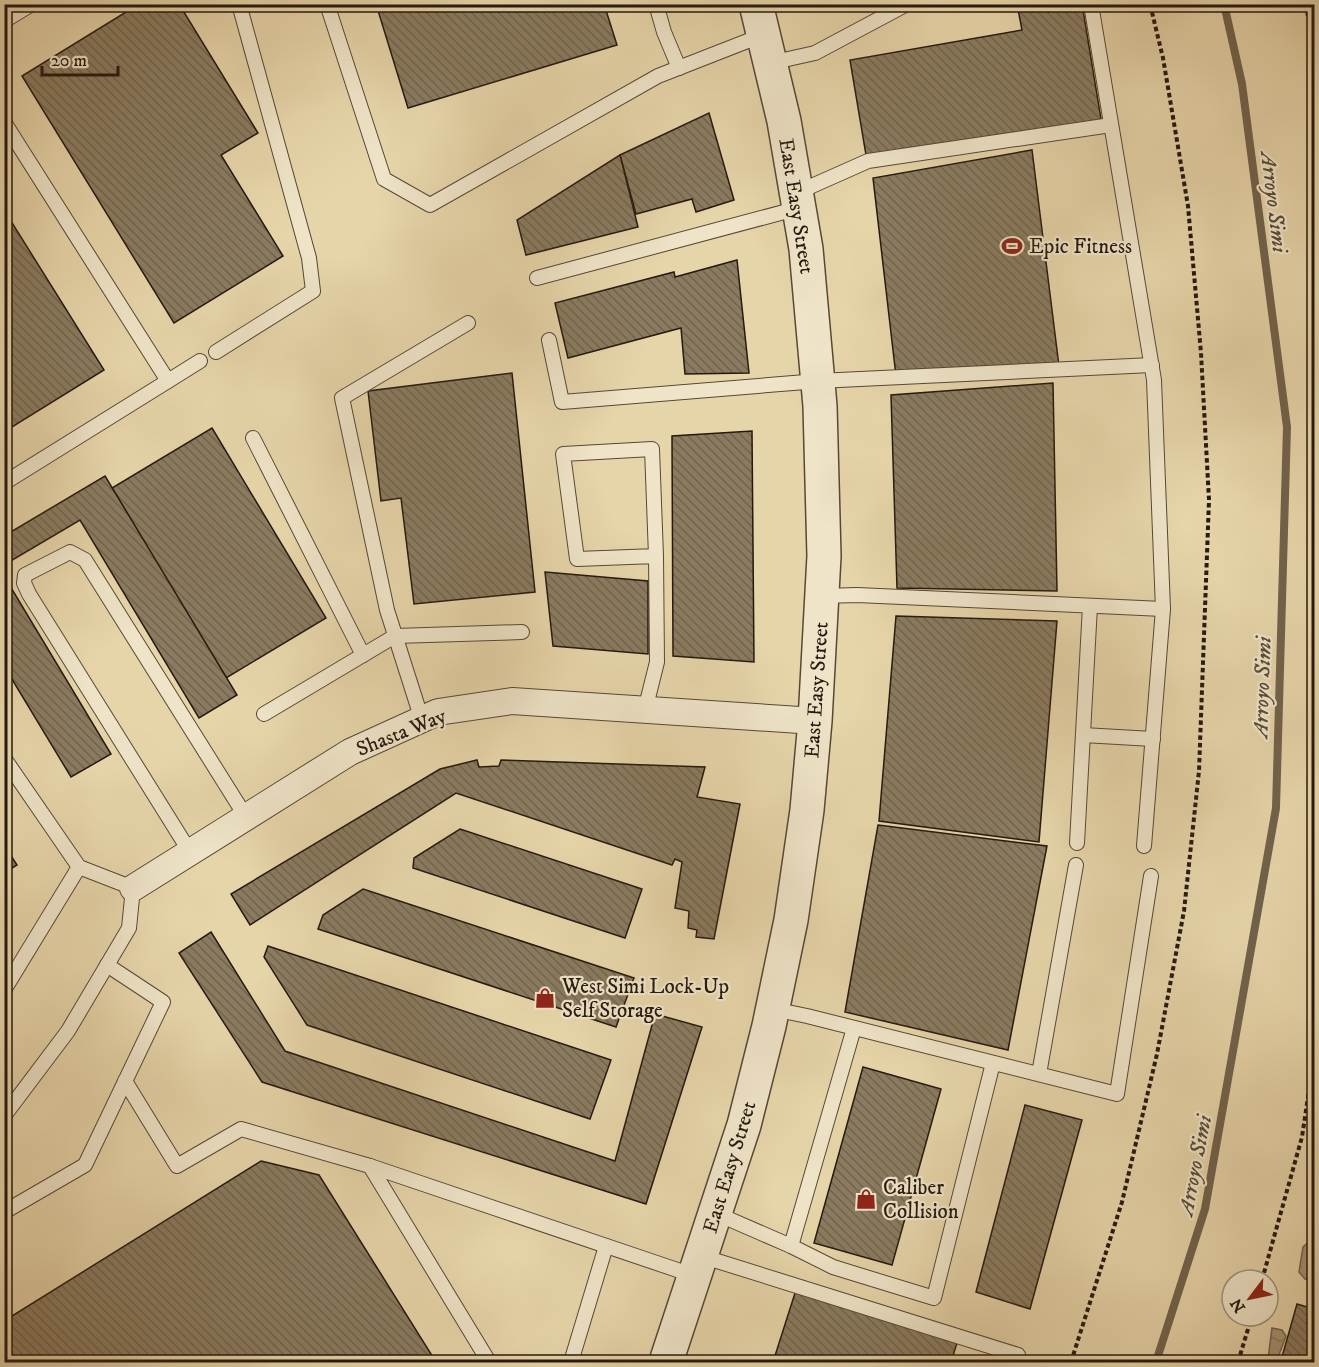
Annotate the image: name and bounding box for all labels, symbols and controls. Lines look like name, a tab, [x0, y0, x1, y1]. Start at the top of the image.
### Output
scale bar	[42, 39, 118, 77]
text: 20 m	[51, 50, 87, 72]
street label: East Easy Street	[772, 136, 820, 276]
water label: Arroyo Simi	[1254, 147, 1293, 255]
sports icon: Epic Fitness	[1000, 234, 1024, 258]
place label: Epic Fitness	[1029, 234, 1132, 260]
street label: East Easy Street	[799, 621, 835, 759]
water label: Arroyo Simi	[1247, 635, 1278, 741]
street label: Shasta Way	[353, 703, 451, 763]
place label: West Simi Lock-Up Self Storage	[561, 974, 729, 1024]
shop icon: West Simi Lock-Up Self Storage	[533, 986, 557, 1010]
street label: East Easy Street	[697, 1098, 762, 1237]
water label: Arroyo Simi	[1172, 1112, 1219, 1220]
place label: Caliber Collision	[883, 1175, 959, 1225]
shop icon: Caliber Collision	[854, 1187, 878, 1211]
north arrow	[1220, 1268, 1280, 1328]
text: N	[1226, 1295, 1250, 1316]

